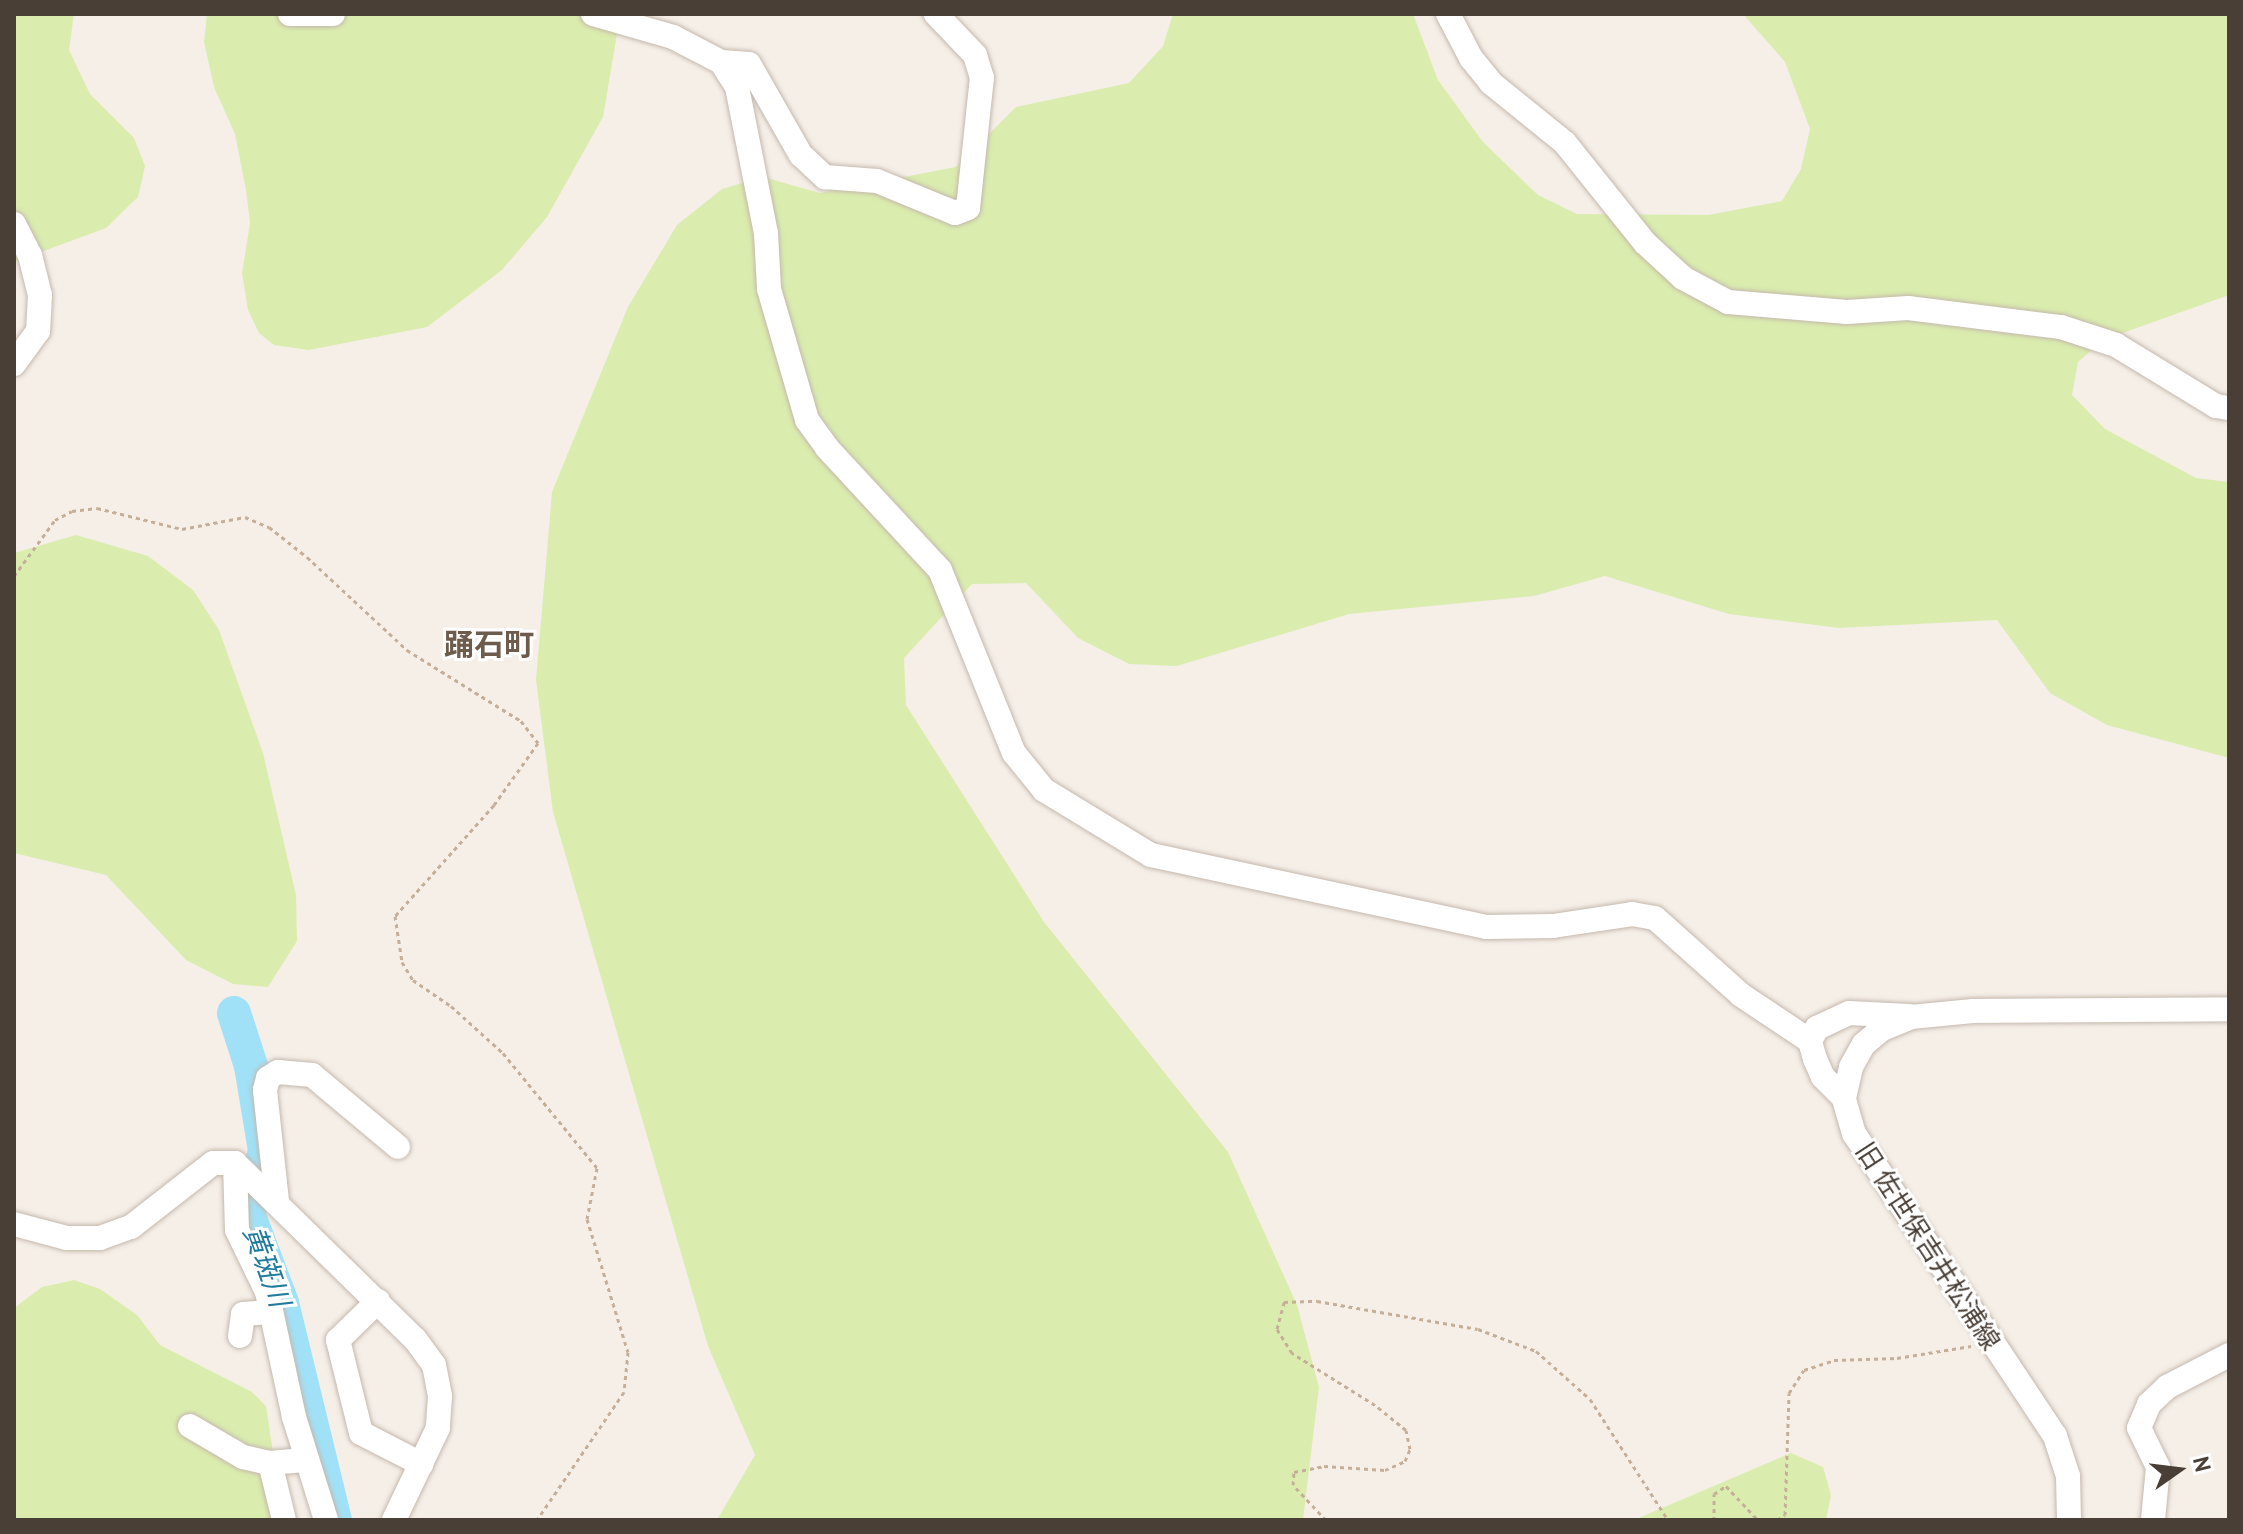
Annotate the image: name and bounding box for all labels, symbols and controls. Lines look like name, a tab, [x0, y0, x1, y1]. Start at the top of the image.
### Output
district label: 踊石町	[444, 626, 534, 662]
street label: 旧 佐世保吉井松浦線	[1849, 1136, 2007, 1356]
water label: 黄斑川	[237, 1221, 297, 1311]
north arrow	[2139, 1430, 2219, 1510]
text: N	[2187, 1454, 2218, 1475]

